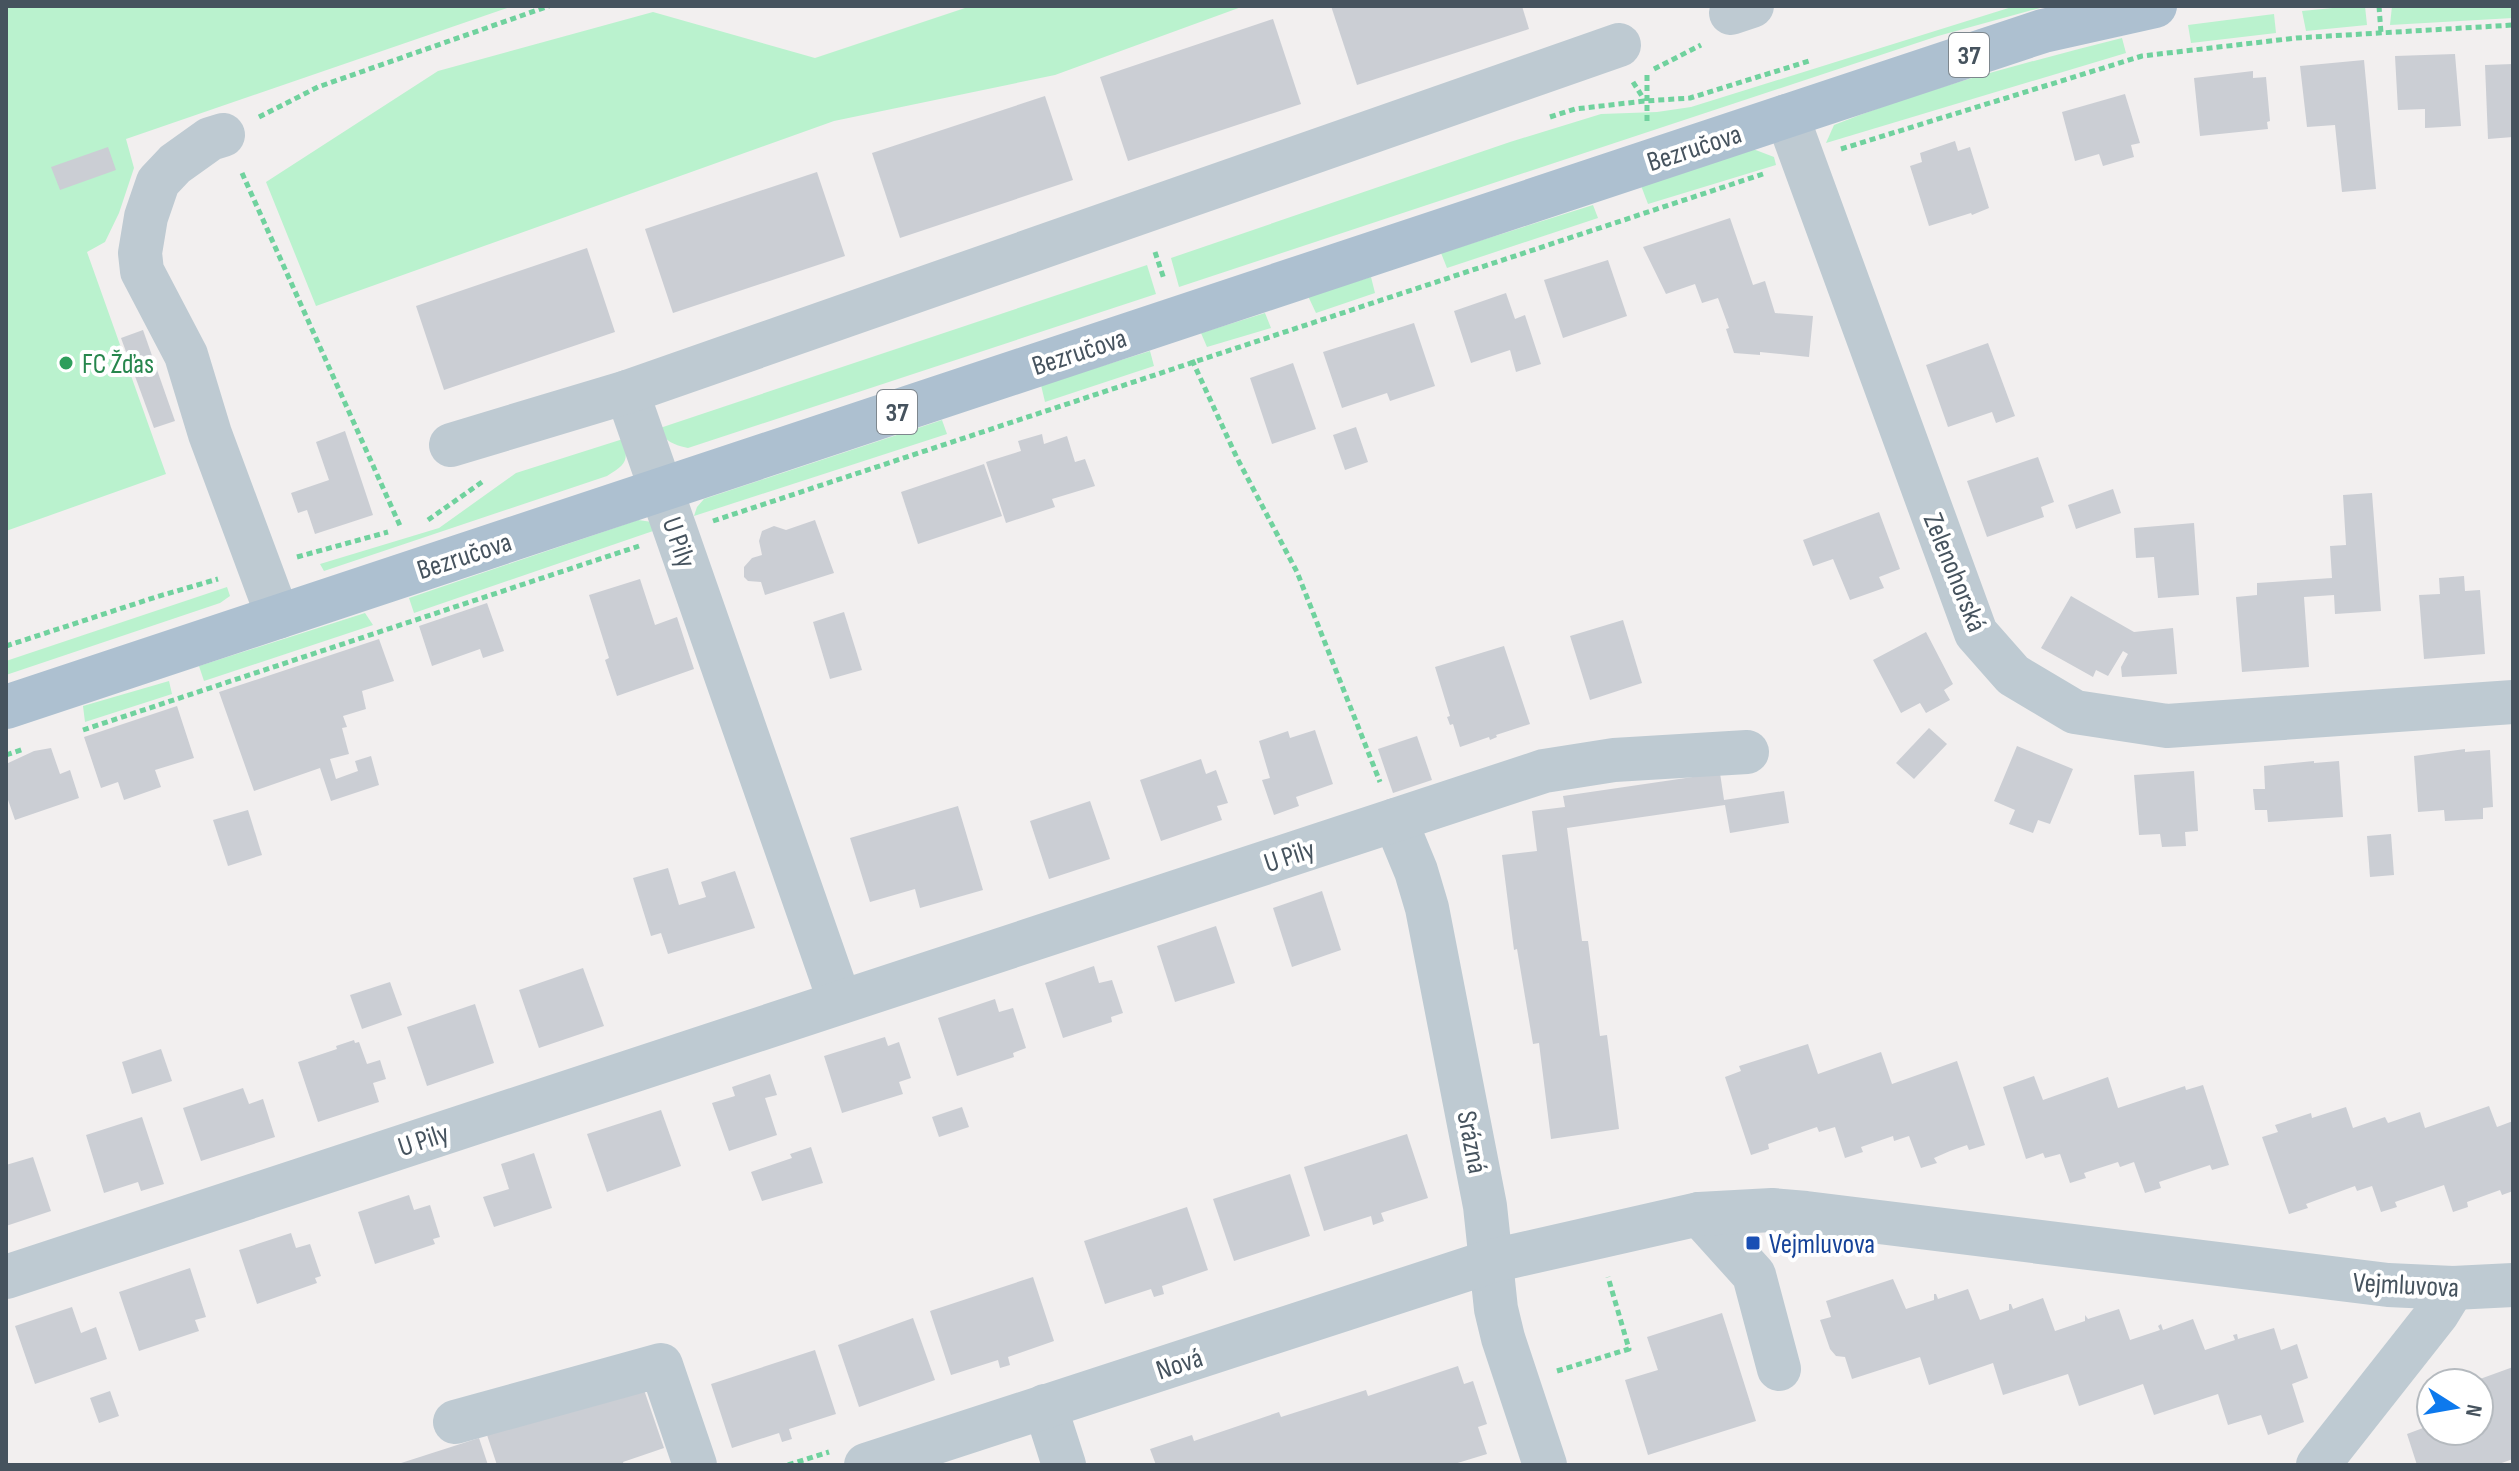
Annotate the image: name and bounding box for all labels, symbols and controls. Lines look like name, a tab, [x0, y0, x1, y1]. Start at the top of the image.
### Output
road number: 37	[1949, 33, 1989, 77]
street label: Bezručova	[1643, 118, 1746, 179]
street label: Bezručova	[1028, 322, 1131, 383]
place label: FC Žďas	[82, 348, 154, 381]
marker: FC Žďas	[57, 354, 75, 372]
road number: 37	[877, 390, 917, 434]
street label: Zelenohorská	[1916, 508, 1993, 637]
street label: U Pily	[655, 513, 703, 572]
street label: Bezručova	[413, 526, 516, 587]
street label: U Pily	[1260, 833, 1319, 880]
street label: Srázná	[1449, 1108, 1494, 1176]
street label: U Pily	[394, 1117, 453, 1164]
place label: Vejmluvova	[1769, 1228, 1875, 1261]
marker: Vejmluvova	[1744, 1234, 1762, 1252]
street label: Vejmluvova	[2352, 1266, 2460, 1305]
street label: Nová	[1152, 1341, 1207, 1387]
north arrow	[2415, 1367, 2495, 1447]
text: N	[2459, 1402, 2488, 1419]

